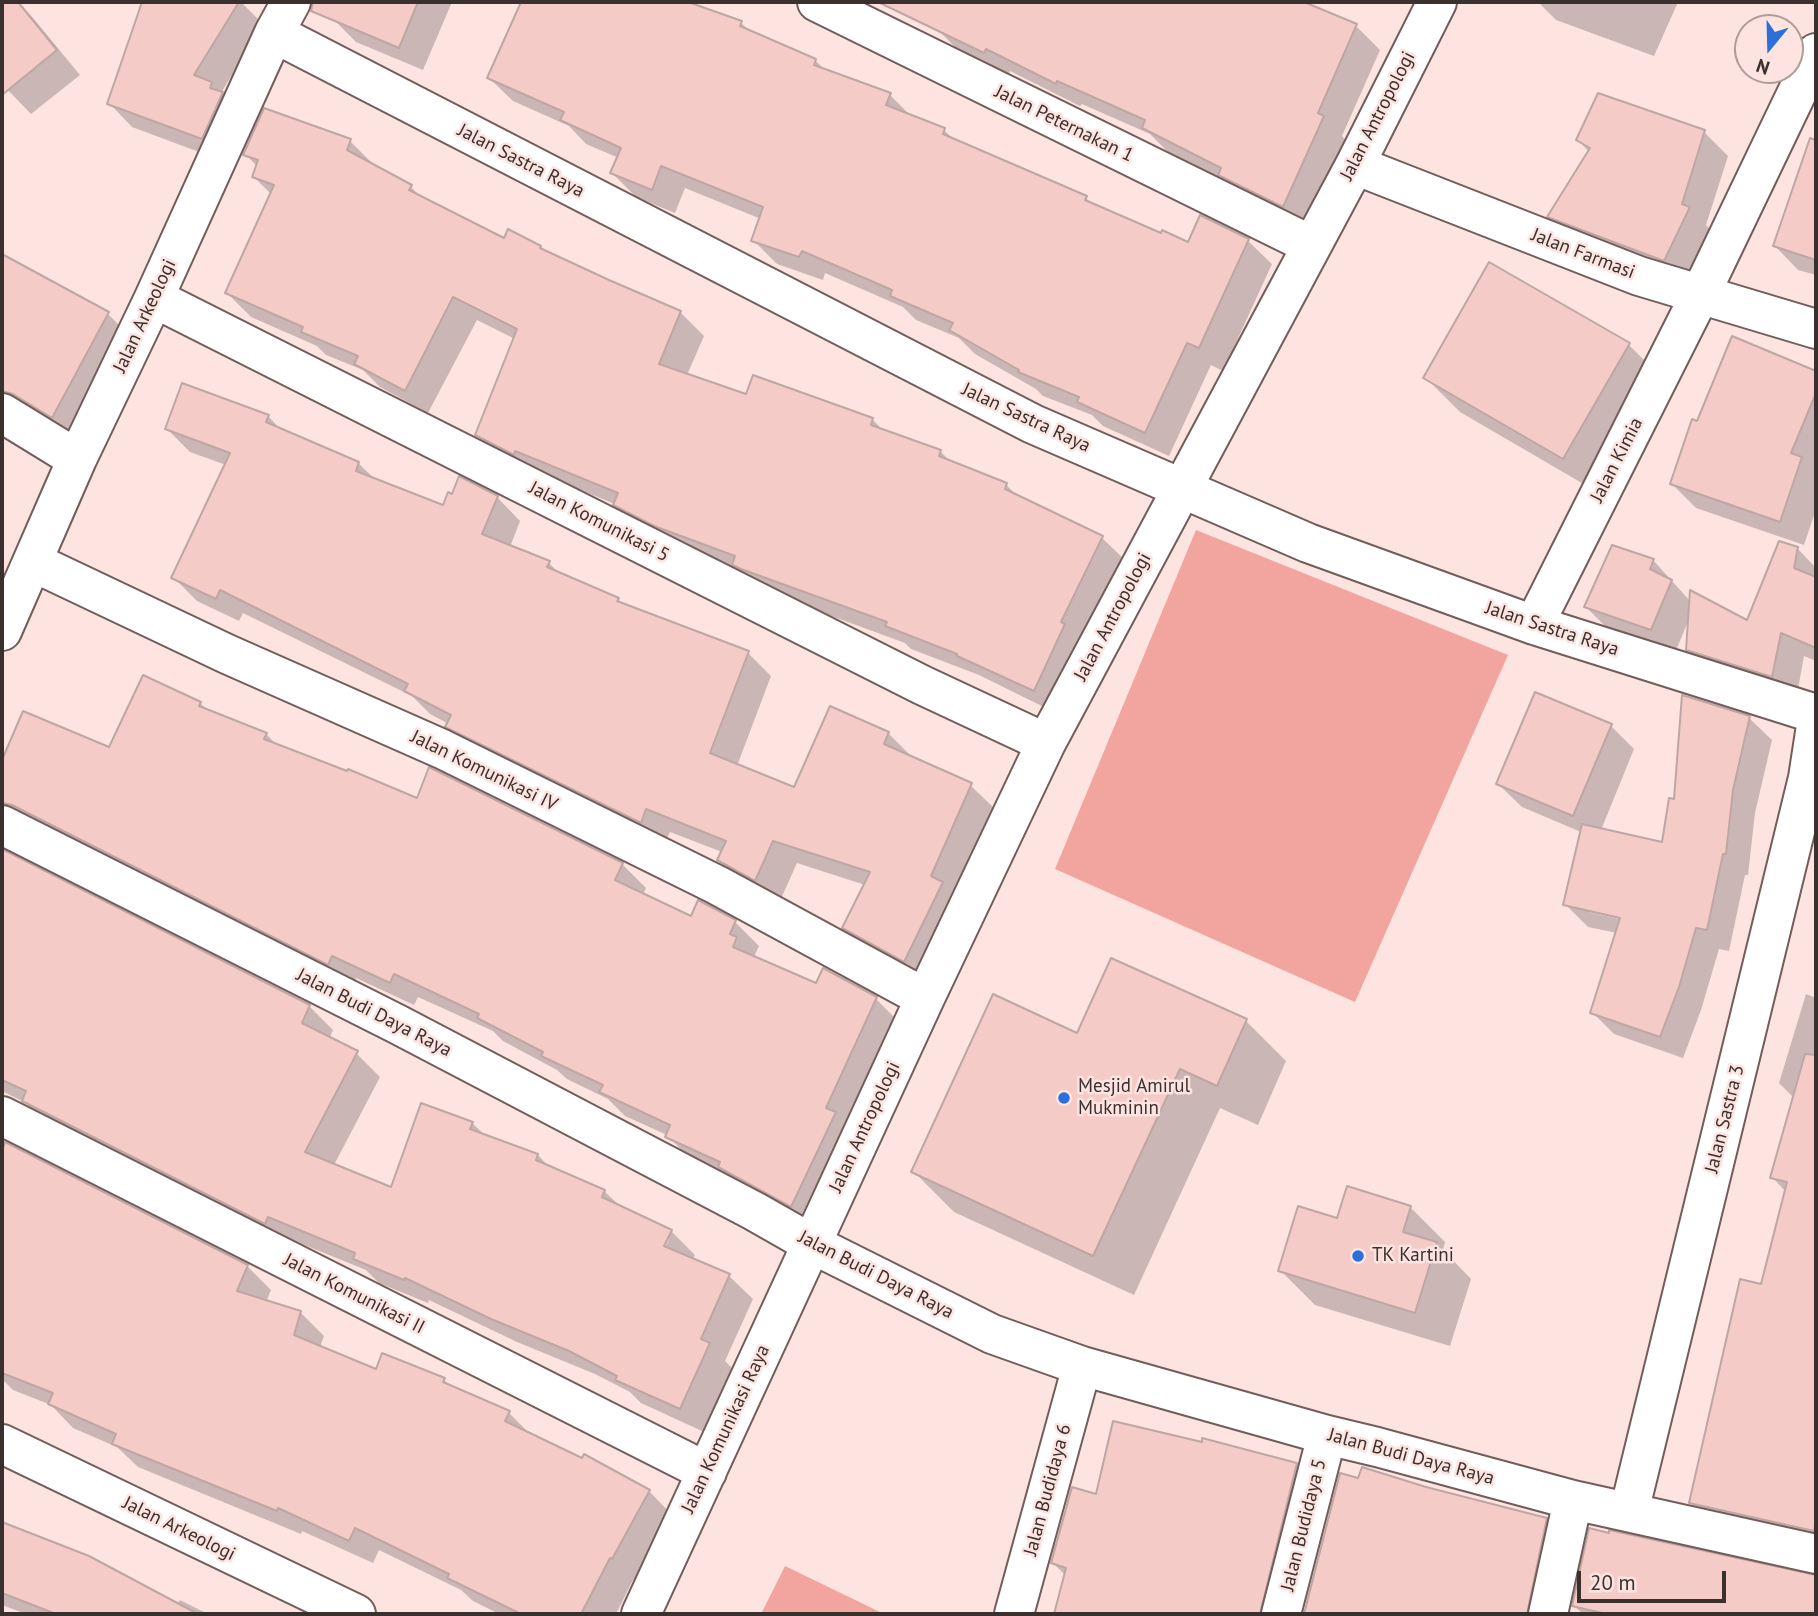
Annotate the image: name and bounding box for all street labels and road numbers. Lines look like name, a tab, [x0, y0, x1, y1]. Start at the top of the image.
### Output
street label: Jalan Antropologi	[1336, 48, 1420, 184]
street label: Jalan Peternakan 1	[991, 81, 1137, 167]
street label: Jalan Sastra Raya	[454, 119, 588, 203]
street label: Jalan Farmasi	[1528, 224, 1638, 284]
street label: Jalan Arkeologi	[109, 256, 181, 376]
street label: Jalan Sastra Raya	[958, 378, 1094, 458]
street label: Jalan Kimia	[1586, 414, 1648, 506]
street label: Jalan Komunikasi 5	[525, 477, 673, 567]
street label: Jalan Antropologi	[1070, 549, 1156, 685]
street label: Jalan Sastra Raya	[1482, 597, 1622, 661]
street label: Jalan Komunikasi IV	[407, 726, 561, 816]
street label: Jalan Budi Daya Raya	[293, 964, 455, 1062]
street label: Jalan Antropologi	[825, 1058, 905, 1196]
street label: Jalan Sastra 3	[1701, 1063, 1749, 1175]
street label: Jalan Budi Daya Raya	[795, 1226, 957, 1324]
street label: Jalan Komunikasi II	[280, 1249, 428, 1339]
street label: Jalan Komunikasi Raya	[677, 1341, 775, 1517]
street label: Jalan Budidaya 6	[1019, 1422, 1077, 1558]
street label: Jalan Budi Daya Raya	[1325, 1424, 1497, 1490]
street label: Jalan Budidaya 5	[1277, 1457, 1331, 1593]
street label: Jalan Arkeologi	[119, 1492, 239, 1566]

